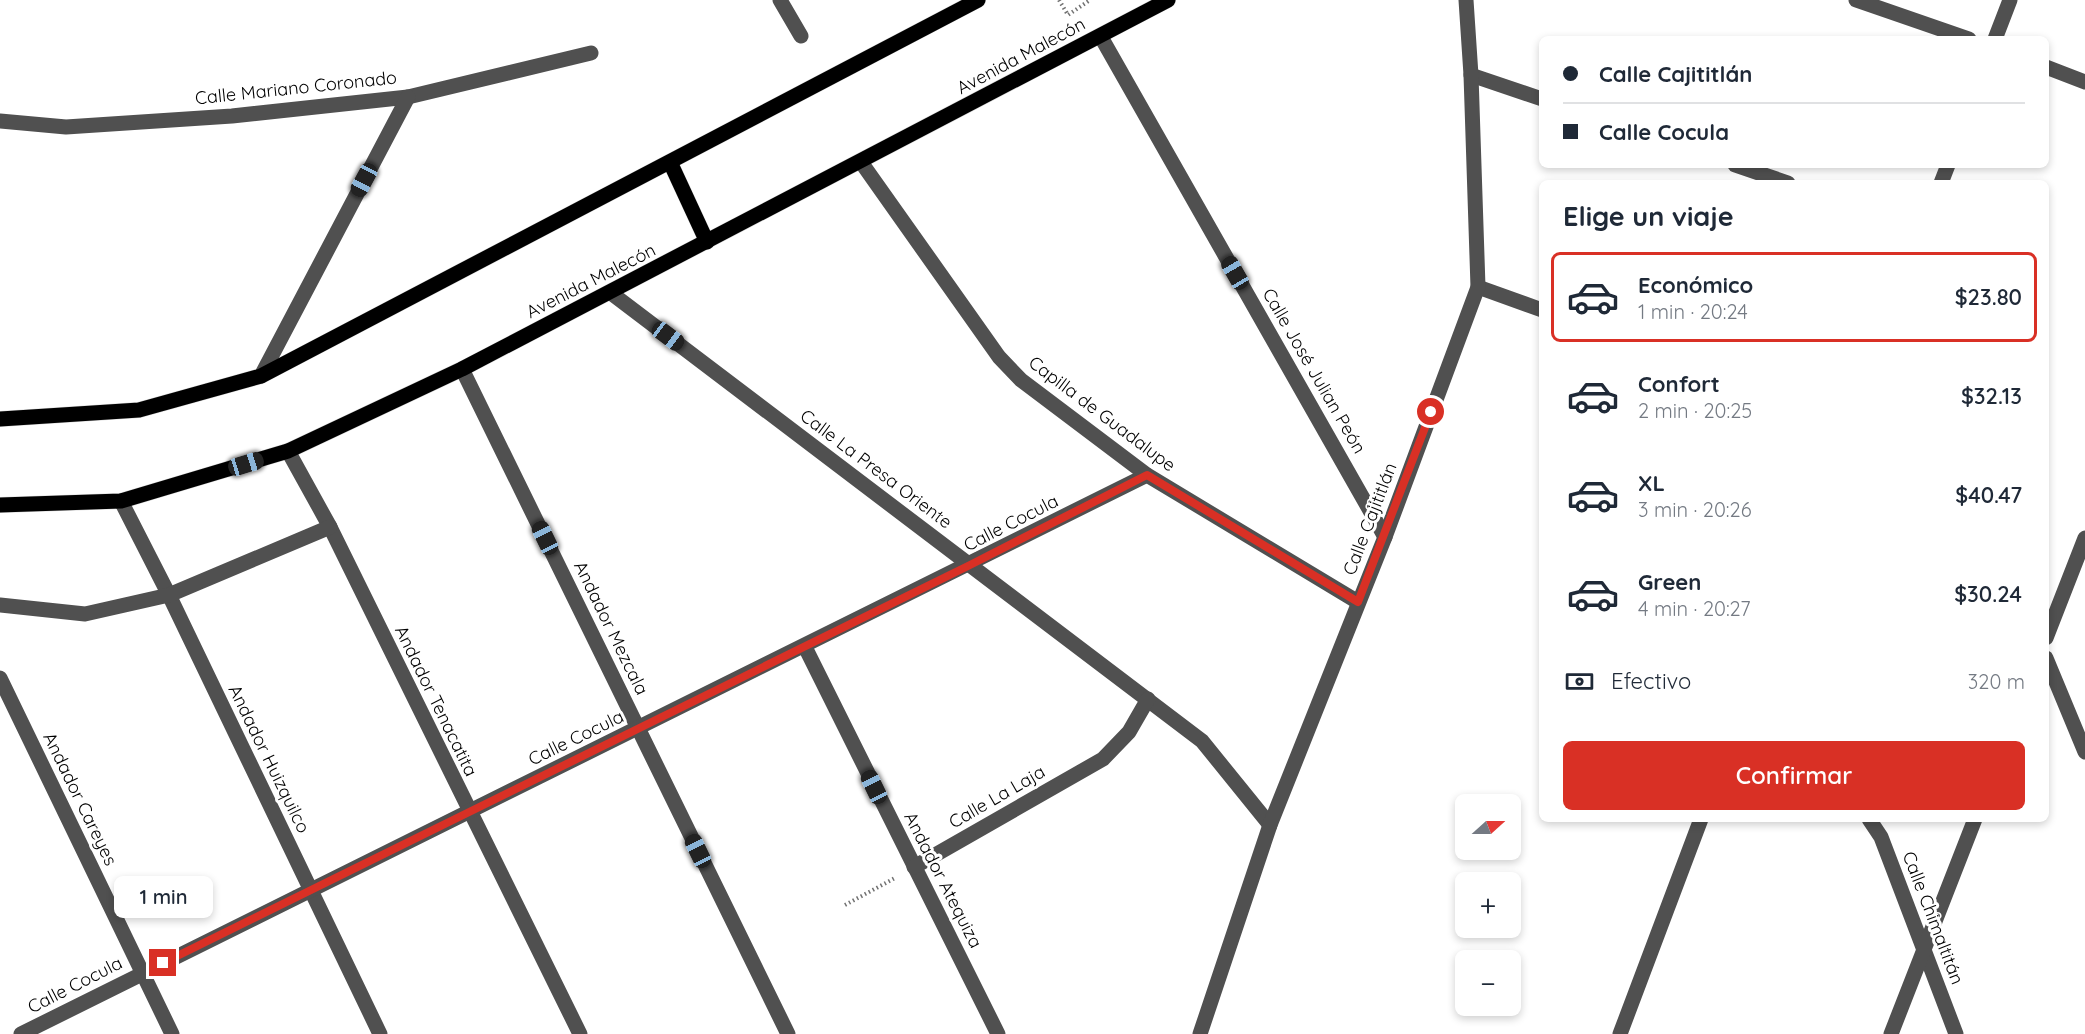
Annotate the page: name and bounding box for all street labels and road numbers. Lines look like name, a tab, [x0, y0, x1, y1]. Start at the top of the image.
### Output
street label: Avenida Malecón	[953, 12, 1089, 99]
street label: Calle Mariano Coronado	[194, 65, 398, 110]
street label: Avenida Malecón	[522, 238, 659, 323]
street label: Calle José Julian Peón	[1258, 284, 1371, 458]
street label: Capilla de Guadalupe	[1024, 351, 1180, 476]
street label: Calle La Presa Oriente	[796, 404, 957, 533]
street label: Calle Cajititlán	[1338, 459, 1402, 578]
street label: Calle Cocula	[960, 489, 1062, 556]
street label: Andador Mezcala	[569, 557, 654, 699]
street label: Andador Tenacatita	[390, 622, 483, 780]
street label: Andador Huizquilco	[224, 681, 315, 837]
street label: Calle Cocula	[524, 705, 627, 770]
street label: Andador Careyes	[38, 728, 123, 869]
street label: Calle La Laja	[944, 760, 1049, 833]
street label: Andador Atequiza	[899, 808, 988, 952]
street label: Calle Chimaltitán	[1898, 848, 1969, 988]
street label: Calle Cocula	[24, 951, 126, 1018]

